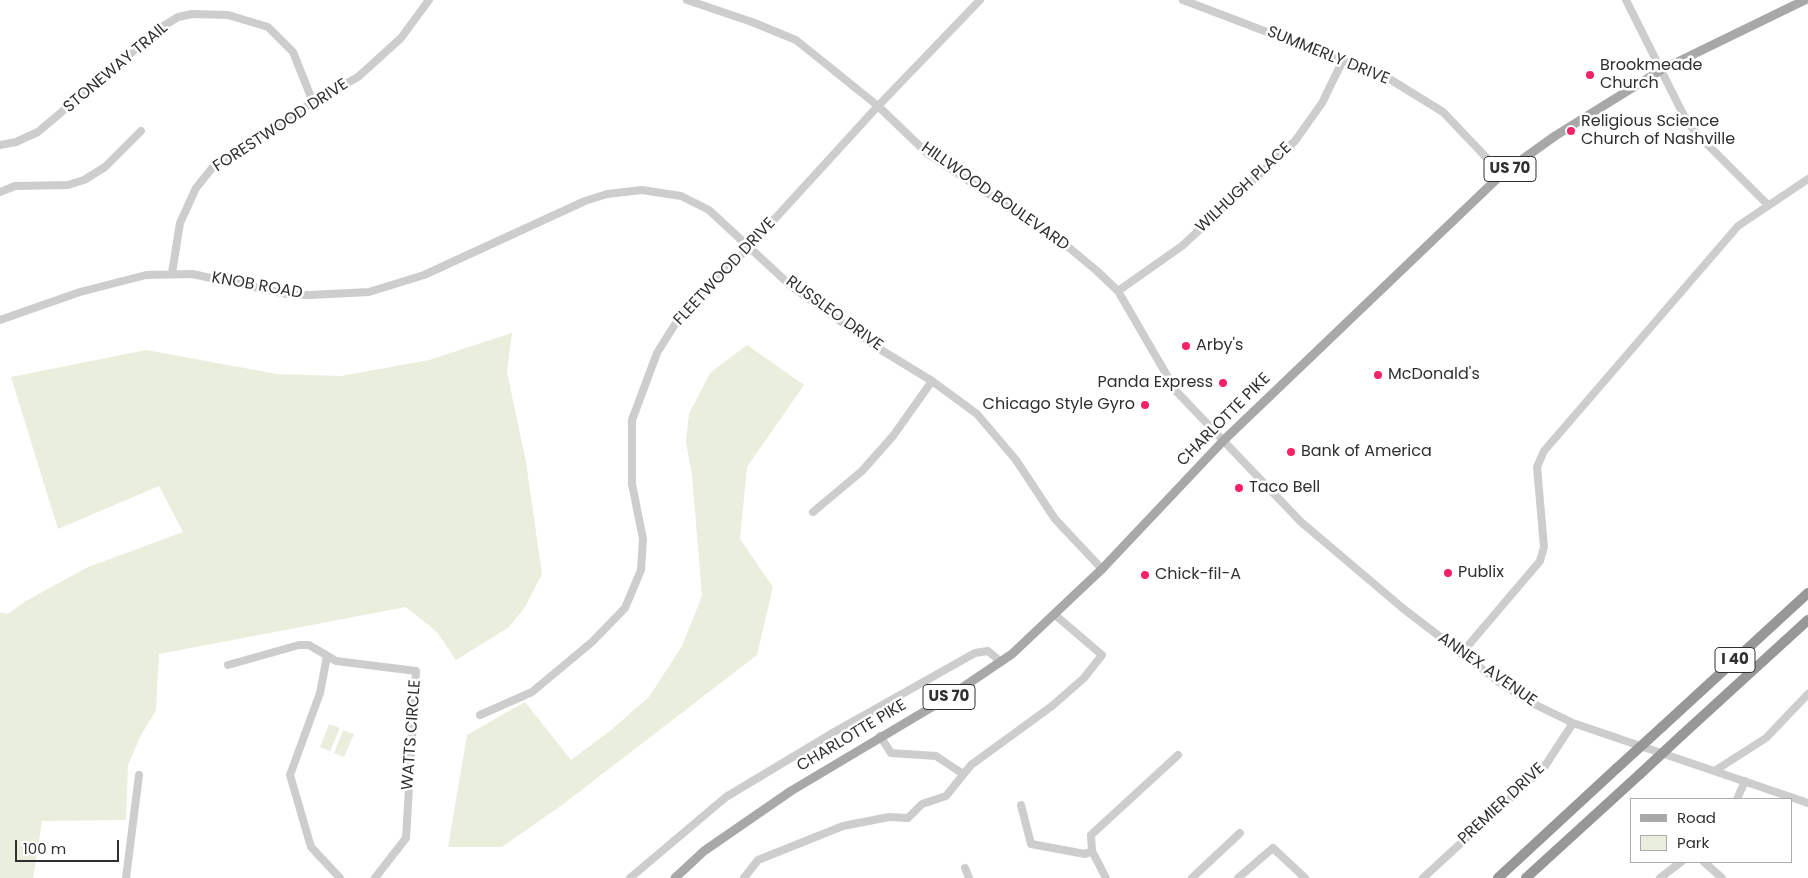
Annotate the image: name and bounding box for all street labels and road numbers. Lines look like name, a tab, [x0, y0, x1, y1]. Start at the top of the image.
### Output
street label: STONEWAY TRAIL	[60, 19, 172, 117]
street label: SUMMERLY DRIVE	[1264, 23, 1392, 89]
street label: FORESTWOOD DRIVE	[210, 75, 352, 177]
street label: HILLWOOD BOULEVARD	[917, 139, 1073, 255]
street label: WILHUGH PLACE	[1192, 139, 1296, 237]
road number: US 70	[1484, 156, 1536, 182]
street label: FLEETWOOD DRIVE	[670, 214, 780, 330]
street label: KNOB ROAD	[210, 269, 304, 303]
street label: RUSSLEO DRIVE	[782, 272, 886, 356]
street label: CHARLOTTE PIKE	[1173, 369, 1275, 471]
street label: ANNEX AVENUE	[1434, 629, 1540, 711]
road number: I 40	[1715, 648, 1755, 672]
street label: WATTS CIRCLE	[399, 679, 425, 791]
road number: US 70	[923, 684, 975, 710]
street label: CHARLOTTE PIKE	[794, 696, 910, 776]
street label: PREMIER DRIVE	[1455, 759, 1549, 849]

